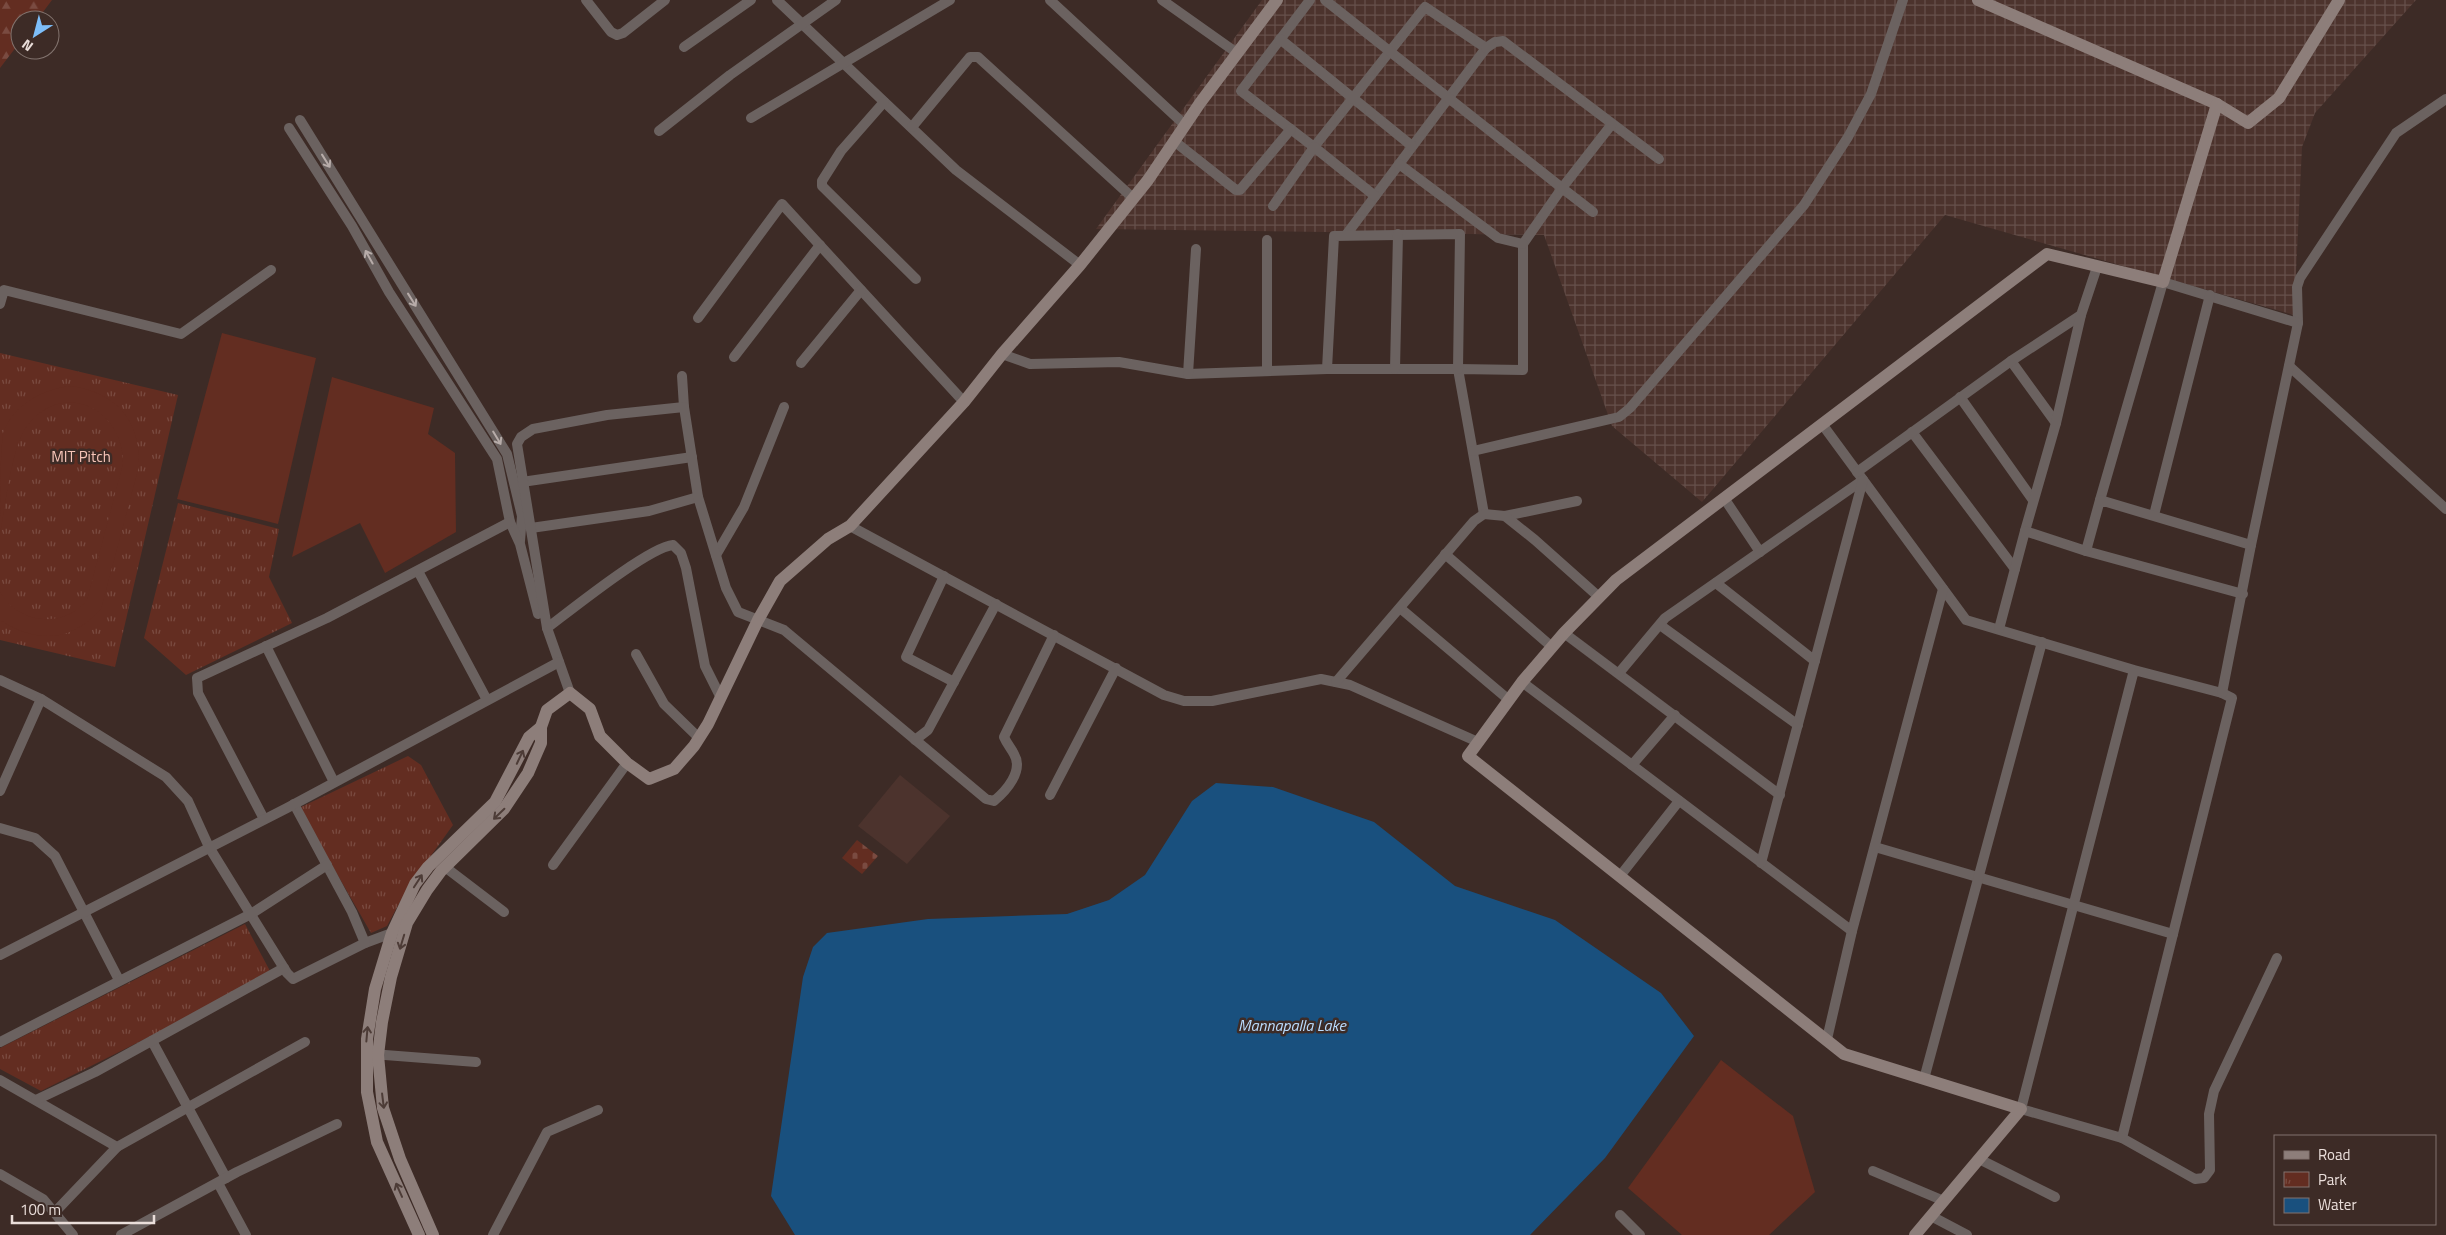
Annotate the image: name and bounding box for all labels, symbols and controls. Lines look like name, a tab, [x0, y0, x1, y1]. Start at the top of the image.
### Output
north arrow	[10, 10, 60, 60]
text: N	[17, 35, 37, 57]
one-way arrow	[322, 154, 332, 168]
one-way arrow	[364, 249, 374, 264]
one-way arrow	[407, 292, 417, 306]
one-way arrow	[493, 430, 503, 444]
park label: MIT Pitch	[51, 445, 111, 468]
one-way arrow	[516, 749, 526, 764]
one-way arrow	[493, 808, 505, 820]
one-way arrow	[413, 874, 423, 888]
one-way arrow	[396, 933, 406, 949]
water label: Mannapalla Lake	[1238, 1013, 1347, 1037]
one-way arrow	[363, 1026, 372, 1042]
one-way arrow	[378, 1093, 388, 1109]
legend	[2274, 1135, 2436, 1225]
text: Road	[2318, 1143, 2350, 1166]
text: Park	[2318, 1168, 2347, 1191]
one-way arrow	[394, 1183, 403, 1198]
scale bar	[12, 1192, 155, 1224]
text: Water	[2318, 1193, 2357, 1216]
text: 100 m	[20, 1198, 61, 1221]

